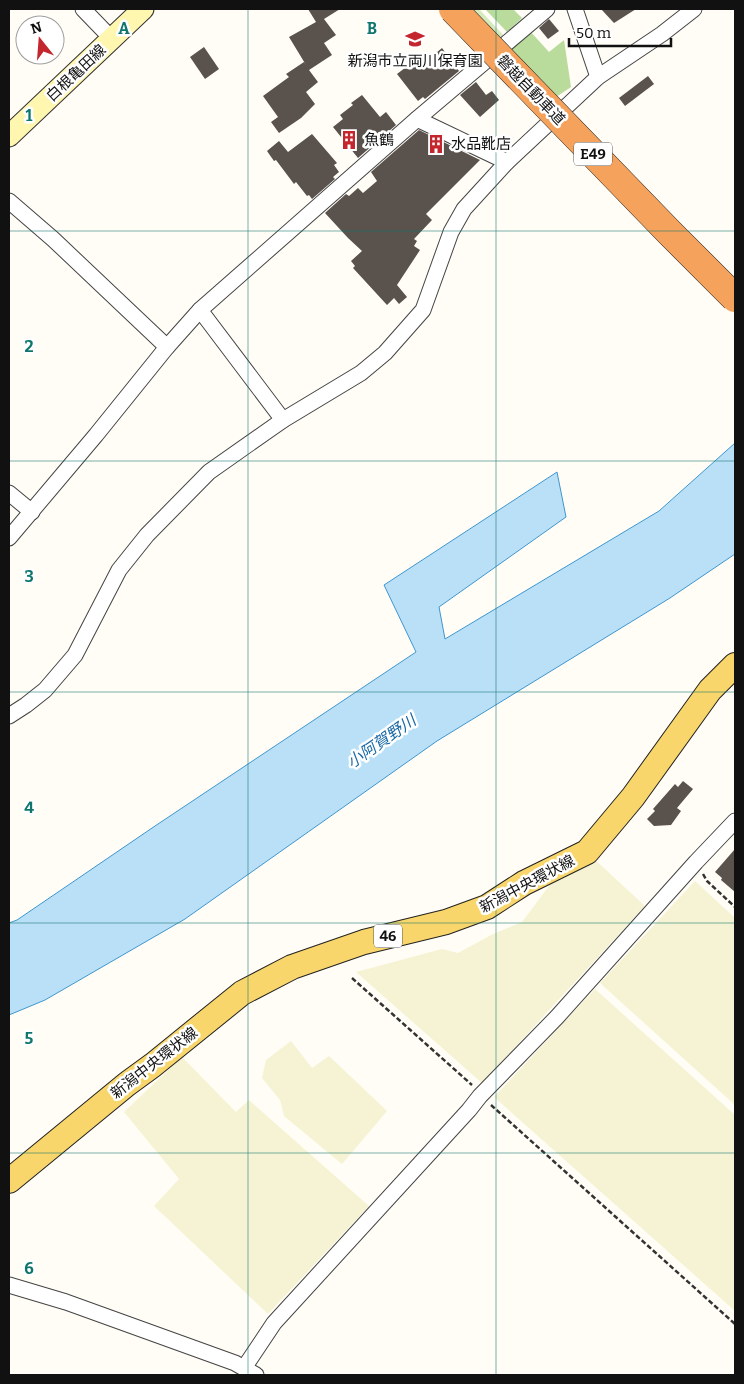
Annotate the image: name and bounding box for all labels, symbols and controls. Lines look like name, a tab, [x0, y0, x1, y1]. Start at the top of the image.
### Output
north arrow	[15, 15, 65, 65]
scale bar	[569, 15, 672, 47]
text: N	[29, 18, 44, 38]
text: A	[118, 19, 130, 38]
text: B	[367, 19, 377, 38]
text: 50 m	[576, 24, 612, 42]
school or university icon: 新潟市立両川保育園	[404, 28, 426, 50]
street label: 白根亀田線	[42, 41, 110, 105]
street label: 磐越自動車道	[493, 51, 569, 129]
place label: 新潟市立両川保育園	[347, 52, 483, 70]
text: 1	[26, 106, 33, 125]
building icon: 魚鶴	[338, 129, 360, 151]
place label: 魚鶴	[364, 131, 394, 149]
building icon: 水品靴店	[425, 133, 447, 155]
place label: 水品靴店	[451, 135, 511, 153]
road number: E49	[574, 142, 612, 166]
text: 2	[24, 337, 34, 356]
text: 3	[24, 567, 34, 586]
water label: 小阿賀野川	[343, 710, 421, 772]
text: 4	[24, 798, 34, 817]
street label: 新潟中央環状線	[476, 851, 578, 917]
road number: 46	[374, 924, 402, 948]
street label: 新潟中央環状線	[107, 1024, 201, 1102]
text: 5	[25, 1029, 34, 1048]
text: 6	[24, 1259, 34, 1278]

